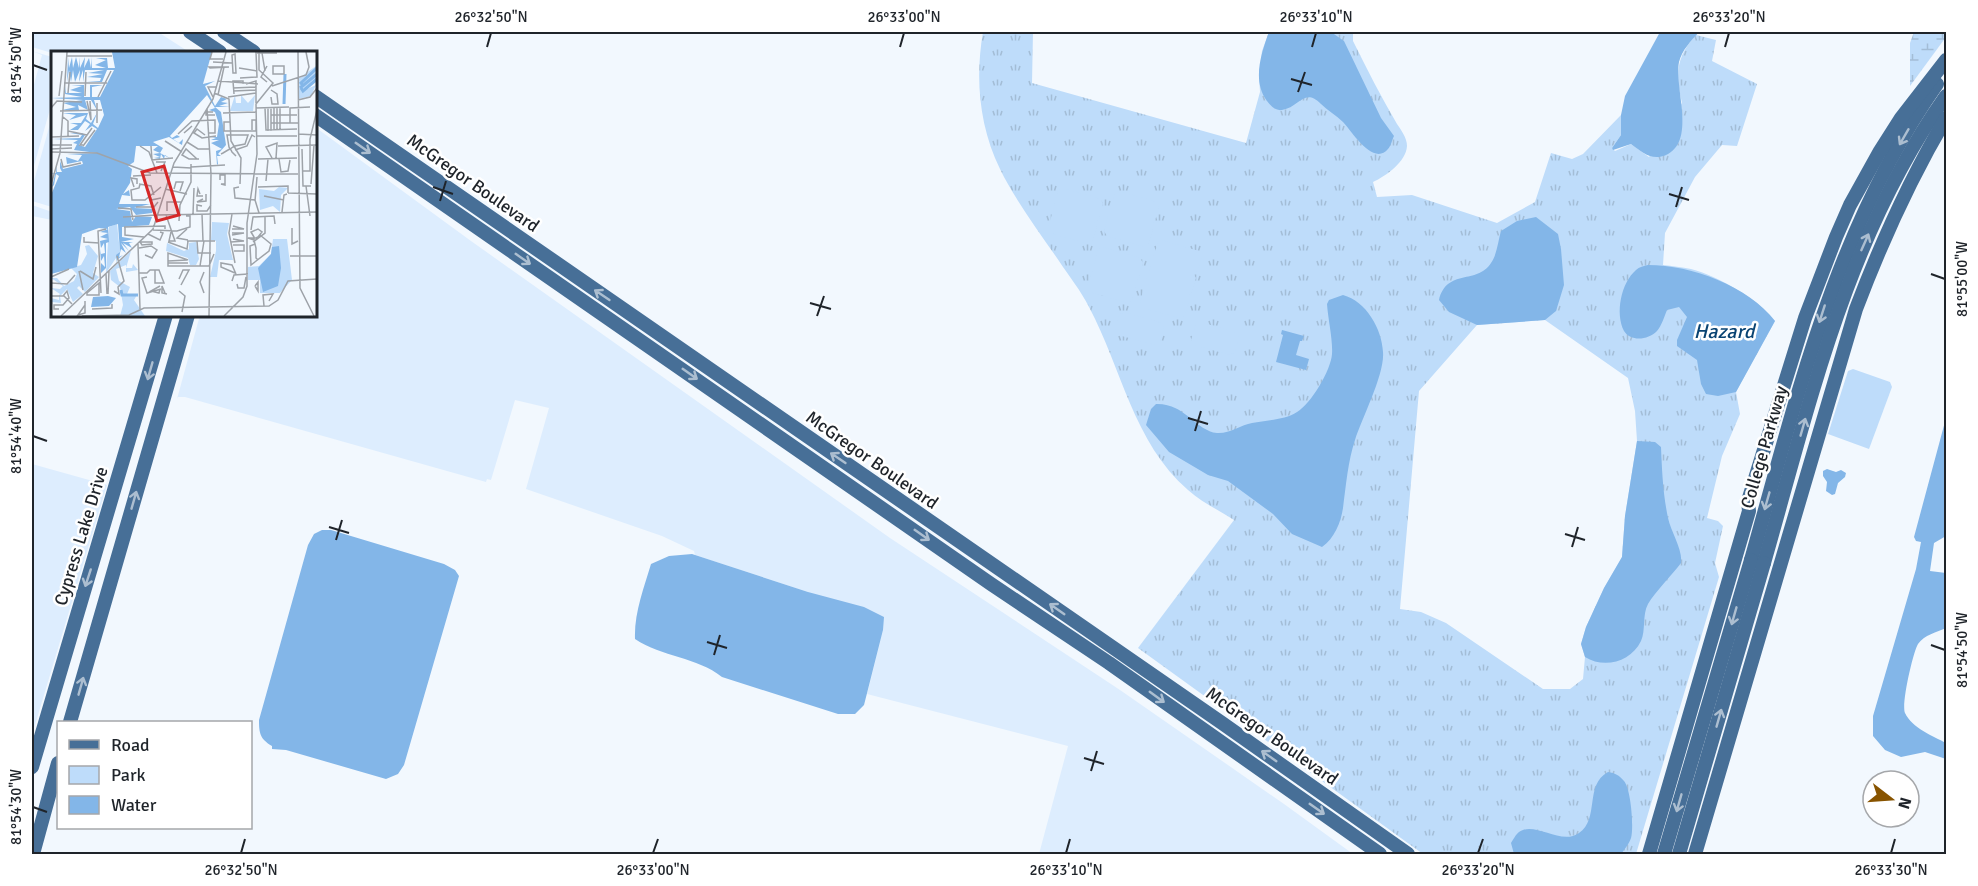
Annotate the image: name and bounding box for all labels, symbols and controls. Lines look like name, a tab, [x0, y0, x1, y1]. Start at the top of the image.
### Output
text: 26°32'50"N	[454, 8, 528, 26]
text: 26°33'00"N	[867, 8, 941, 26]
text: 26°33'10"N	[1279, 8, 1353, 26]
text: 26°33'20"N	[1692, 8, 1766, 26]
text: 81°54'50"W	[7, 27, 25, 103]
inset map	[51, 51, 316, 316]
one-way arrow	[1898, 128, 1910, 145]
street label: McGregor Boulevard	[403, 129, 543, 237]
one-way arrow	[355, 142, 371, 154]
one-way arrow	[1859, 233, 1871, 251]
text: 81°55'00"W	[1953, 241, 1971, 317]
one-way arrow	[515, 253, 531, 265]
one-way arrow	[594, 289, 611, 301]
one-way arrow	[1816, 304, 1827, 322]
water label: Hazard	[1694, 319, 1757, 344]
one-way arrow	[144, 361, 155, 380]
one-way arrow	[681, 368, 698, 380]
street label: College Parkway	[1736, 383, 1792, 511]
text: 81°54'40"W	[7, 398, 25, 474]
street label: McGregor Boulevard	[802, 406, 942, 514]
one-way arrow	[1798, 417, 1809, 436]
one-way arrow	[831, 452, 847, 464]
street label: Cypress Lake Drive	[49, 464, 113, 608]
one-way arrow	[129, 491, 140, 510]
one-way arrow	[1761, 491, 1773, 510]
one-way arrow	[913, 529, 929, 541]
one-way arrow	[81, 568, 92, 587]
one-way arrow	[1049, 603, 1066, 615]
one-way arrow	[1728, 606, 1739, 625]
text: 81°54'50"W	[1953, 612, 1971, 688]
one-way arrow	[76, 676, 87, 695]
street label: McGregor Boulevard	[1202, 682, 1342, 790]
one-way arrow	[1148, 691, 1164, 703]
one-way arrow	[1714, 709, 1725, 728]
legend	[57, 721, 252, 829]
text: Road	[111, 734, 150, 756]
one-way arrow	[1262, 750, 1278, 762]
text: Park	[111, 764, 146, 786]
text: 81°54'30"W	[7, 769, 25, 845]
north arrow	[1861, 769, 1921, 829]
one-way arrow	[1673, 793, 1685, 812]
text: Water	[111, 794, 157, 816]
text: N	[1893, 795, 1916, 811]
one-way arrow	[1308, 803, 1324, 815]
text: 26°32'50"N	[204, 861, 278, 879]
text: 26°33'00"N	[616, 861, 690, 879]
text: 26°33'10"N	[1029, 861, 1103, 879]
text: 26°33'20"N	[1441, 861, 1515, 879]
text: 26°33'30"N	[1854, 861, 1928, 879]

